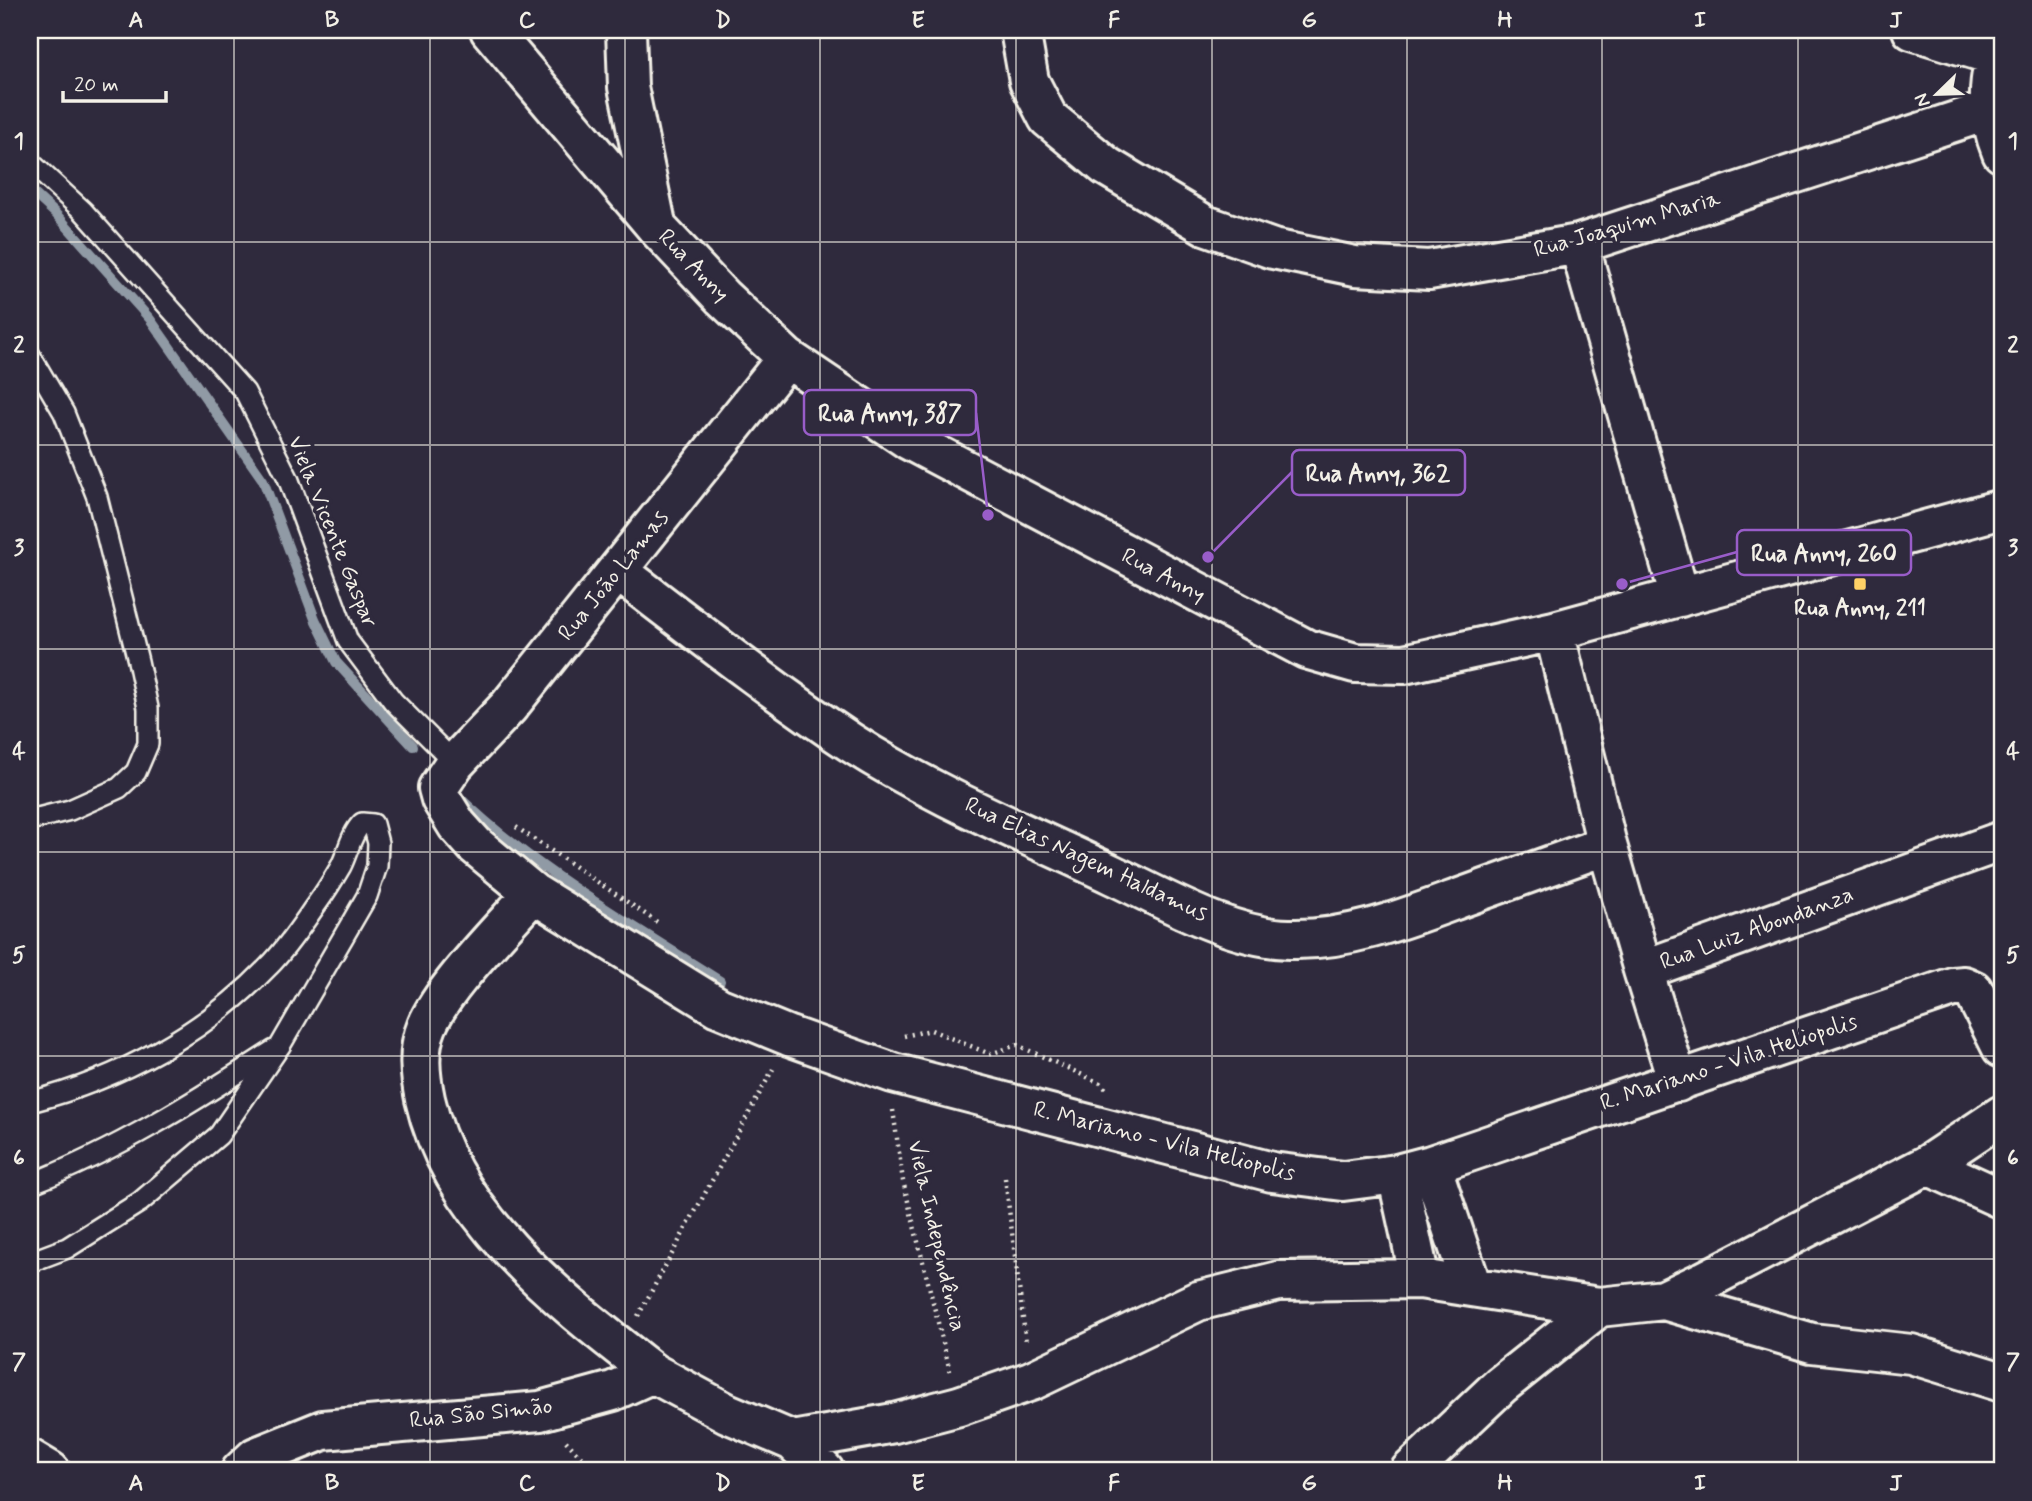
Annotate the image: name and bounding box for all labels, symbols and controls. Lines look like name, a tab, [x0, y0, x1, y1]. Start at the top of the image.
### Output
text: A	[128, 6, 144, 36]
text: B	[325, 6, 340, 36]
text: C	[519, 6, 536, 36]
text: D	[715, 6, 731, 36]
text: E	[911, 6, 925, 36]
text: F	[1108, 6, 1120, 36]
text: G	[1301, 6, 1317, 36]
text: H	[1497, 6, 1513, 36]
text: I	[1694, 6, 1706, 36]
text: J	[1889, 6, 1903, 36]
scale bar	[63, 60, 166, 104]
north arrow	[1902, 60, 1972, 130]
text: 20 m	[74, 71, 119, 99]
text: N	[1909, 89, 1937, 111]
text: 1	[14, 127, 24, 157]
text: 1	[2008, 127, 2018, 157]
street label: Rua Joaquim Maria	[1530, 184, 1724, 266]
street label: Rua Anny	[651, 223, 735, 309]
text: 2	[13, 331, 25, 361]
text: 2	[2007, 331, 2019, 361]
callout: Rua Anny, 387	[804, 390, 976, 435]
text: Rua Anny, 387	[818, 399, 963, 430]
street label: Viela Vicente Gaspar	[280, 432, 384, 633]
callout: Rua Anny, 362	[1292, 450, 1465, 495]
text: Rua Anny, 362	[1306, 459, 1451, 490]
street label: Rua João Lamas	[552, 504, 676, 648]
callout: Rua Anny, 260	[1737, 530, 1911, 575]
text: 3	[14, 534, 25, 564]
text: 3	[2008, 534, 2019, 564]
text: Rua Anny, 260	[1751, 539, 1897, 570]
street label: Rua Anny	[1116, 541, 1210, 611]
marker: Rua Anny, 211	[1852, 576, 1868, 592]
place label: Rua Anny, 211	[1794, 594, 1926, 624]
text: 4	[12, 737, 26, 767]
text: 4	[2006, 737, 2020, 767]
street label: Rua Elias Nagem Haldamus	[959, 790, 1212, 931]
street label: Rua Luiz Abondanza	[1656, 880, 1858, 978]
text: 5	[12, 941, 26, 971]
text: 5	[2006, 941, 2020, 971]
street label: R. Mariano - Vila Heliopolis	[1597, 1007, 1861, 1119]
street label: R. Mariano - Vila Heliopolis	[1030, 1095, 1298, 1189]
street label: Viela Independência	[899, 1138, 973, 1334]
text: 6	[13, 1144, 25, 1174]
text: 6	[2007, 1144, 2019, 1174]
text: 7	[12, 1348, 26, 1378]
text: 7	[2006, 1348, 2020, 1378]
street label: Rua São Simão	[408, 1392, 554, 1436]
text: A	[128, 1469, 144, 1499]
text: B	[325, 1469, 340, 1499]
text: C	[519, 1469, 536, 1499]
text: D	[715, 1469, 731, 1499]
text: E	[911, 1469, 925, 1499]
text: F	[1108, 1469, 1120, 1499]
text: G	[1301, 1469, 1317, 1499]
text: H	[1497, 1469, 1513, 1499]
text: I	[1694, 1469, 1706, 1499]
text: J	[1889, 1469, 1903, 1499]

